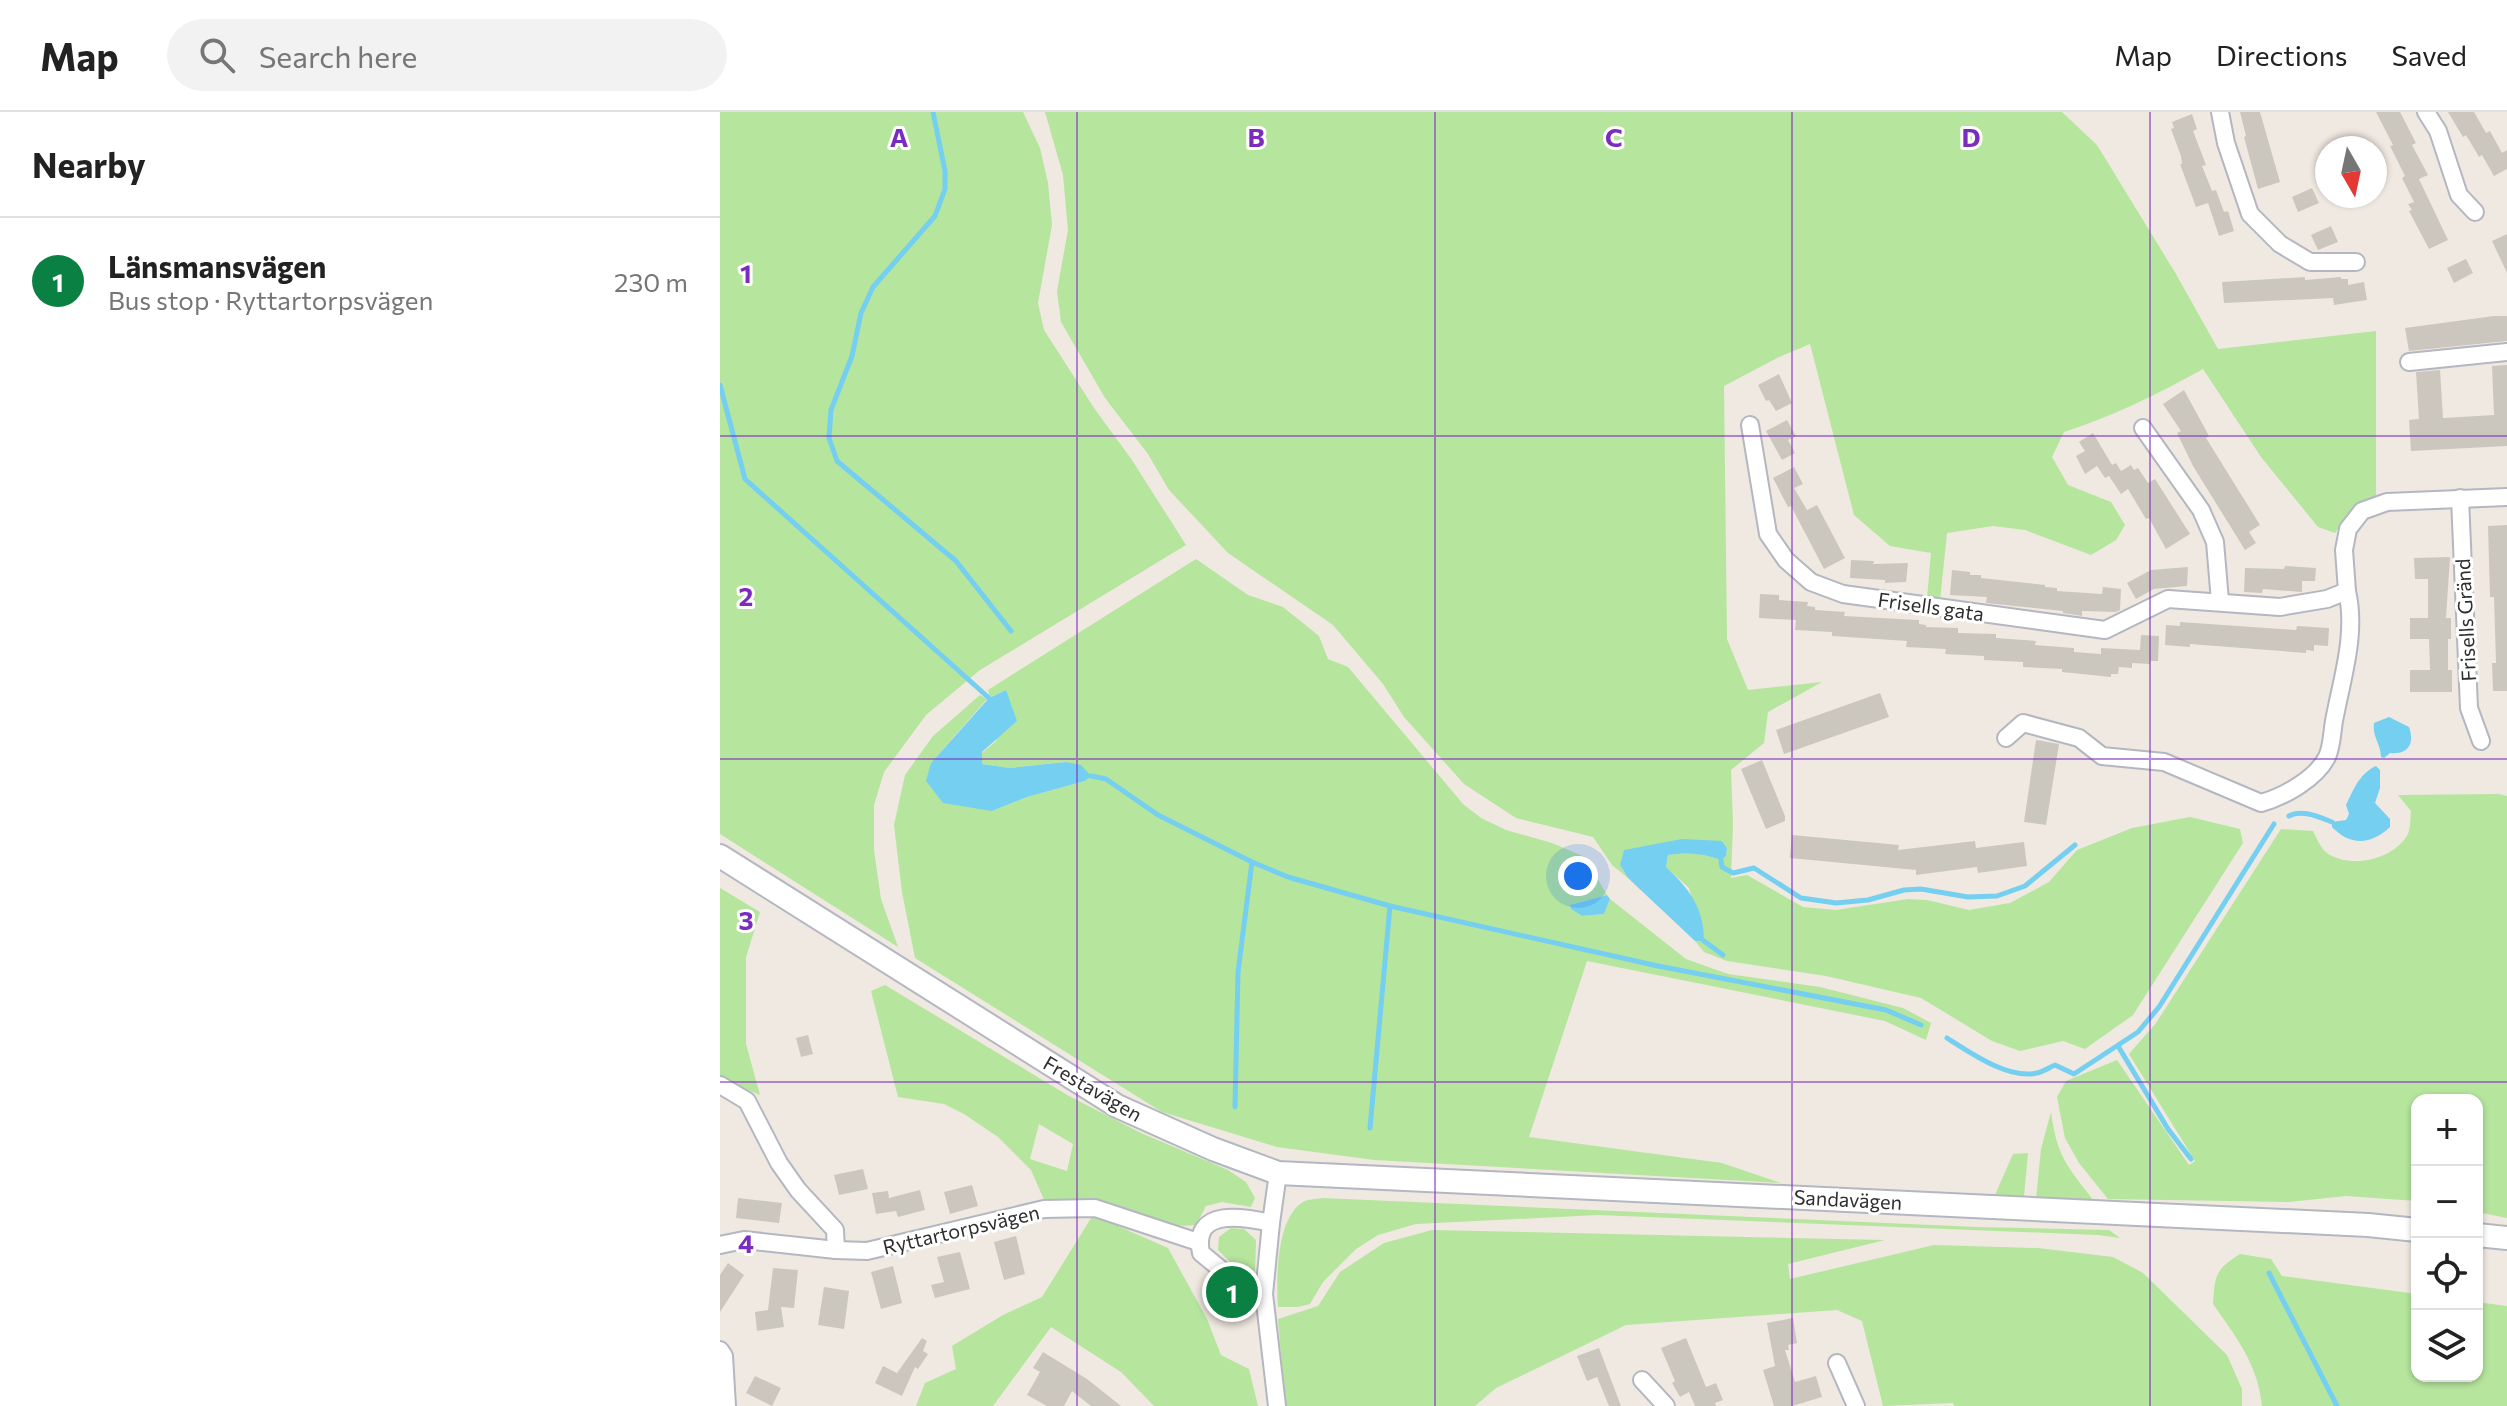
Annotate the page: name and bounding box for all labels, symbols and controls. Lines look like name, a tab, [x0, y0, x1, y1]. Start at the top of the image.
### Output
search box	[167, 19, 727, 91]
text: Map	[40, 32, 119, 79]
icon: search	[195, 33, 239, 77]
text: Search here	[259, 37, 417, 74]
text: Map	[2114, 38, 2172, 72]
text: Directions	[2216, 38, 2347, 72]
text: Saved	[2391, 38, 2467, 72]
text: A	[890, 121, 909, 152]
text: B	[1247, 121, 1265, 152]
text: C	[1605, 121, 1623, 152]
text: D	[1961, 121, 1981, 152]
north arrow	[2315, 136, 2387, 208]
text: Nearby	[32, 143, 146, 185]
text: Länsmansvägen	[108, 247, 326, 284]
text: 1	[740, 257, 752, 288]
text: 1	[52, 266, 64, 297]
text: 230 m	[614, 266, 688, 297]
text: Bus stop · Ryttartorpsvägen	[108, 284, 433, 315]
street label: Frisells Gränd	[2450, 558, 2480, 682]
text: 2	[739, 580, 753, 611]
street label: Frisells gata	[1876, 587, 1986, 625]
your location	[1558, 856, 1598, 896]
text: 3	[738, 904, 754, 935]
street label: Frestavägen	[1039, 1050, 1147, 1126]
map controls	[2411, 1094, 2483, 1382]
button: +	[2411, 1094, 2483, 1166]
button: −	[2411, 1166, 2483, 1238]
street label: Sandavägen	[1793, 1184, 1903, 1214]
street label: Ryttartorpsvägen	[880, 1199, 1042, 1259]
text: 4	[738, 1227, 754, 1258]
button: locate	[2411, 1238, 2483, 1310]
pin: 1	[1206, 1262, 1258, 1322]
button: layers	[2411, 1310, 2483, 1382]

